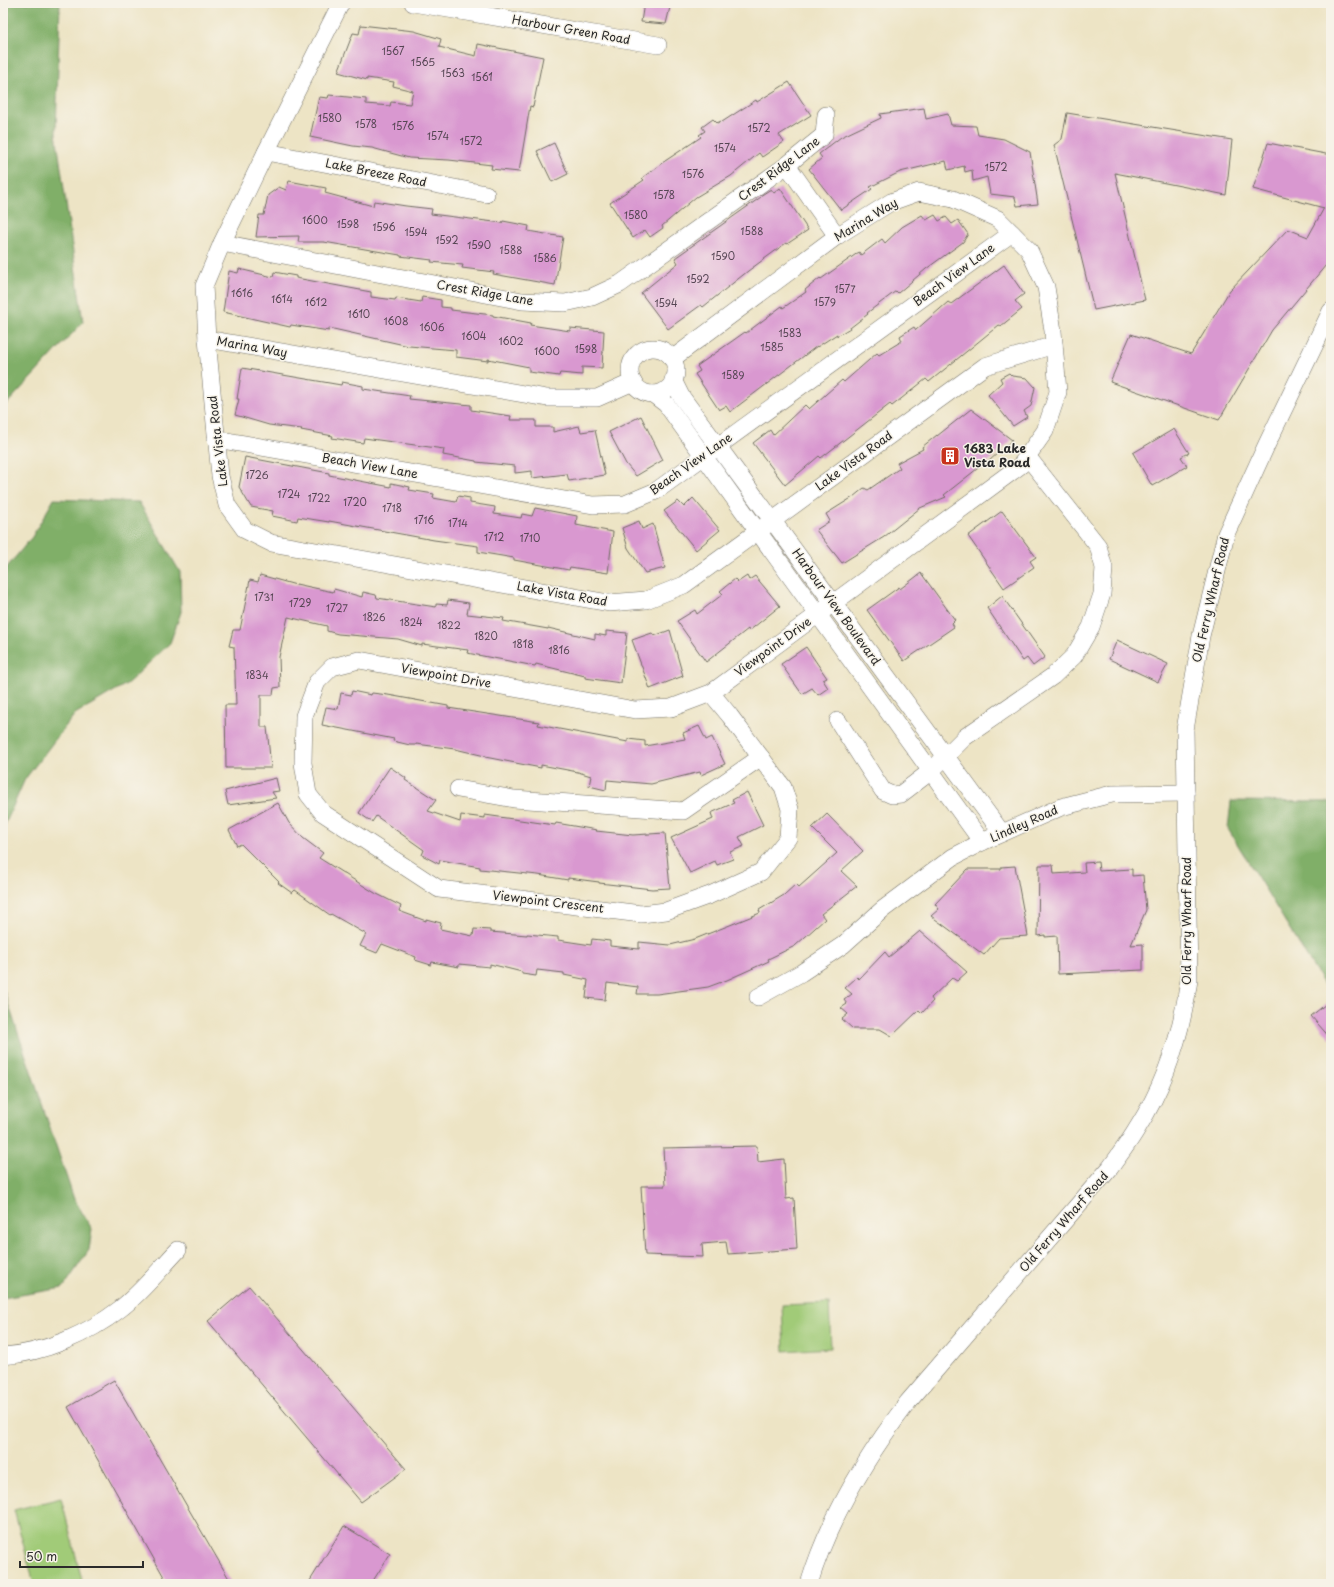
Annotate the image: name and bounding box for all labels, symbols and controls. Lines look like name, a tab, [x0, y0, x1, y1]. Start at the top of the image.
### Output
street label: Harbour Green Road	[510, 10, 632, 48]
house number: 1567	[382, 43, 405, 58]
house number: 1565	[411, 54, 435, 69]
house number: 1563	[441, 65, 465, 80]
house number: 1561	[471, 69, 493, 84]
house number: 1580	[318, 110, 342, 125]
house number: 1578	[355, 116, 377, 131]
house number: 1576	[392, 118, 414, 133]
house number: 1572	[747, 120, 771, 135]
house number: 1574	[427, 128, 449, 143]
street label: Crest Ridge Lane	[734, 131, 823, 205]
house number: 1572	[459, 133, 483, 148]
house number: 1574	[714, 140, 736, 155]
street label: Lake Breeze Road	[324, 153, 428, 191]
house number: 1572	[984, 159, 1008, 174]
house number: 1576	[682, 166, 704, 181]
house number: 1578	[653, 187, 675, 202]
street label: Marina Way	[830, 193, 901, 245]
house number: 1580	[624, 207, 648, 222]
house number: 1600	[302, 212, 328, 227]
house number: 1598	[337, 216, 359, 231]
house number: 1596	[372, 219, 396, 234]
house number: 1588	[741, 223, 763, 238]
house number: 1594	[404, 224, 428, 239]
house number: 1592	[435, 232, 459, 247]
house number: 1590	[467, 237, 491, 252]
street label: Beach View Lane	[909, 238, 998, 310]
house number: 1588	[500, 242, 522, 257]
house number: 1590	[711, 248, 735, 263]
house number: 1586	[533, 250, 557, 265]
house number: 1592	[686, 271, 710, 286]
street label: Crest Ridge Lane	[435, 275, 535, 309]
house number: 1577	[834, 281, 856, 296]
house number: 1616	[231, 285, 253, 300]
house number: 1614	[271, 291, 293, 306]
house number: 1612	[305, 294, 327, 309]
house number: 1579	[814, 294, 836, 309]
house number: 1594	[654, 295, 678, 310]
house number: 1610	[348, 306, 370, 321]
house number: 1608	[384, 313, 408, 328]
house number: 1606	[420, 319, 444, 334]
house number: 1583	[778, 325, 802, 340]
house number: 1604	[462, 328, 487, 343]
street label: Marina Way	[215, 331, 289, 361]
house number: 1602	[498, 333, 524, 348]
house number: 1585	[760, 339, 784, 354]
house number: 1598	[575, 341, 597, 356]
house number: 1600	[534, 343, 560, 358]
house number: 1589	[721, 367, 745, 382]
street label: Lake Vista Road	[202, 394, 232, 488]
street label: Lake Vista Road	[811, 426, 896, 494]
street label: Beach View Lane	[645, 428, 736, 498]
place label: 1683 Lake Vista Road	[964, 439, 1031, 471]
building icon: 1683 Lake Vista Road	[939, 445, 961, 467]
street label: Beach View Lane	[321, 448, 420, 482]
house number: 1726	[245, 467, 269, 482]
house number: 1724	[278, 486, 301, 501]
house number: 1722	[308, 490, 330, 505]
house number: 1720	[343, 494, 367, 509]
house number: 1718	[382, 500, 402, 515]
house number: 1716	[414, 512, 434, 527]
house number: 1714	[448, 515, 468, 530]
house number: 1712	[484, 529, 504, 544]
house number: 1710	[520, 530, 540, 545]
street label: Old Ferry Wharf Road	[1187, 535, 1233, 664]
street label: Harbour View Boulevard	[788, 544, 886, 669]
street label: Lake Vista Road	[515, 576, 609, 610]
house number: 1731	[254, 589, 274, 604]
house number: 1729	[289, 595, 311, 610]
house number: 1727	[326, 600, 348, 615]
house number: 1826	[363, 609, 385, 624]
street label: Viewpoint Drive	[730, 612, 815, 680]
house number: 1824	[399, 614, 423, 629]
house number: 1822	[437, 617, 461, 632]
house number: 1820	[474, 628, 498, 643]
house number: 1818	[512, 636, 534, 651]
house number: 1816	[548, 642, 570, 657]
street label: Viewpoint Drive	[400, 658, 493, 692]
house number: 1834	[245, 667, 269, 682]
street label: Lindley Road	[987, 800, 1060, 846]
street label: Old Ferry Wharf Road	[1177, 857, 1195, 985]
street label: Viewpoint Crescent	[492, 885, 605, 917]
street label: Old Ferry Wharf Road	[1014, 1167, 1112, 1276]
scale bar	[20, 1543, 143, 1569]
text: 50 m	[26, 1547, 57, 1565]

